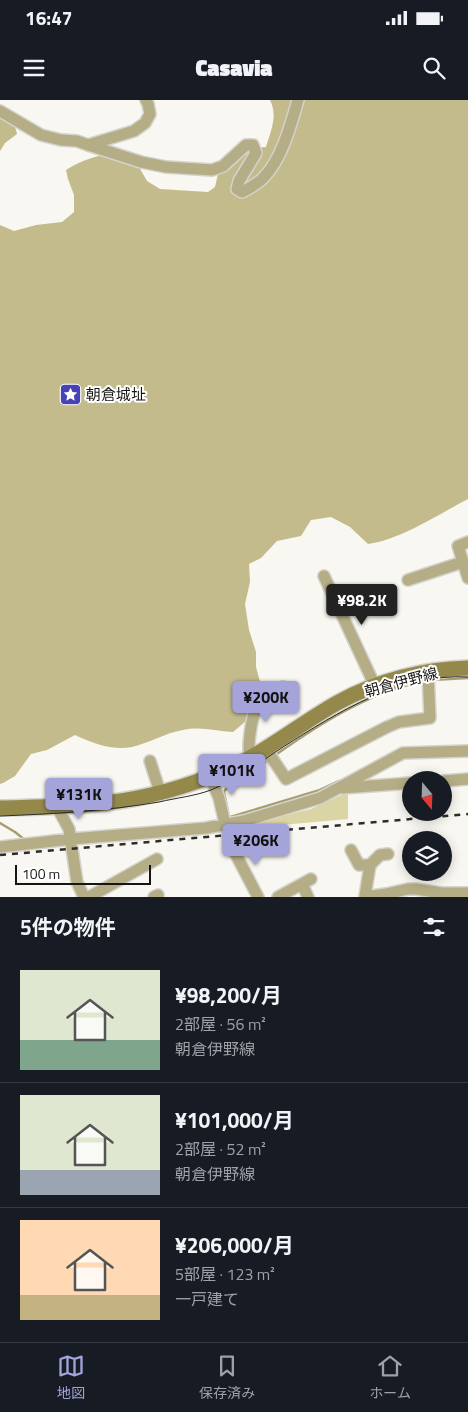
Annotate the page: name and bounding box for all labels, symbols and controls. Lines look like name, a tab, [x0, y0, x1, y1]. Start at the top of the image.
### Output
text: 16:47	[25, 3, 72, 32]
text: Casavia	[195, 51, 273, 85]
icon: menu	[20, 54, 48, 82]
icon: search	[420, 54, 448, 82]
place icon: 朝倉城址	[58, 382, 82, 406]
place label: 朝倉城址	[86, 383, 146, 406]
pin: ¥98.2K	[321, 584, 403, 626]
text: ¥98.2K	[337, 588, 387, 612]
street label: 朝倉伊野線	[362, 661, 440, 703]
pin: ¥200K	[231, 680, 301, 723]
text: ¥200K	[243, 685, 289, 709]
pin: ¥101K	[197, 754, 267, 796]
text: ¥101K	[209, 758, 255, 782]
north arrow	[402, 771, 452, 821]
map controls	[402, 771, 452, 881]
pin: ¥131K	[44, 778, 114, 820]
text: ¥131K	[56, 782, 102, 806]
pin: ¥206K	[221, 824, 291, 866]
text: ¥206K	[233, 828, 279, 852]
button: layers	[402, 831, 452, 881]
scale bar	[15, 862, 151, 885]
text: 100 m	[22, 863, 60, 884]
text: 5件の物件	[20, 911, 116, 943]
icon: filters	[420, 913, 448, 941]
text: ¥98,200/月	[175, 979, 282, 1011]
icon: home	[60, 990, 120, 1050]
text: 2部屋 · 56 m²	[175, 1012, 266, 1036]
text: 朝倉伊野線	[175, 1037, 255, 1061]
text: ¥101,000/月	[175, 1104, 294, 1136]
icon: home	[60, 1115, 120, 1175]
text: 2部屋 · 52 m²	[175, 1137, 266, 1161]
text: 朝倉伊野線	[175, 1162, 255, 1186]
text: ¥206,000/月	[175, 1229, 294, 1261]
icon: home	[60, 1240, 120, 1300]
text: 5部屋 · 123 m²	[175, 1262, 275, 1286]
text: 一戸建て	[175, 1287, 239, 1311]
tab: 地図	[57, 1352, 85, 1403]
tab: 保存済み	[199, 1352, 255, 1403]
tab: ホーム	[369, 1352, 411, 1403]

